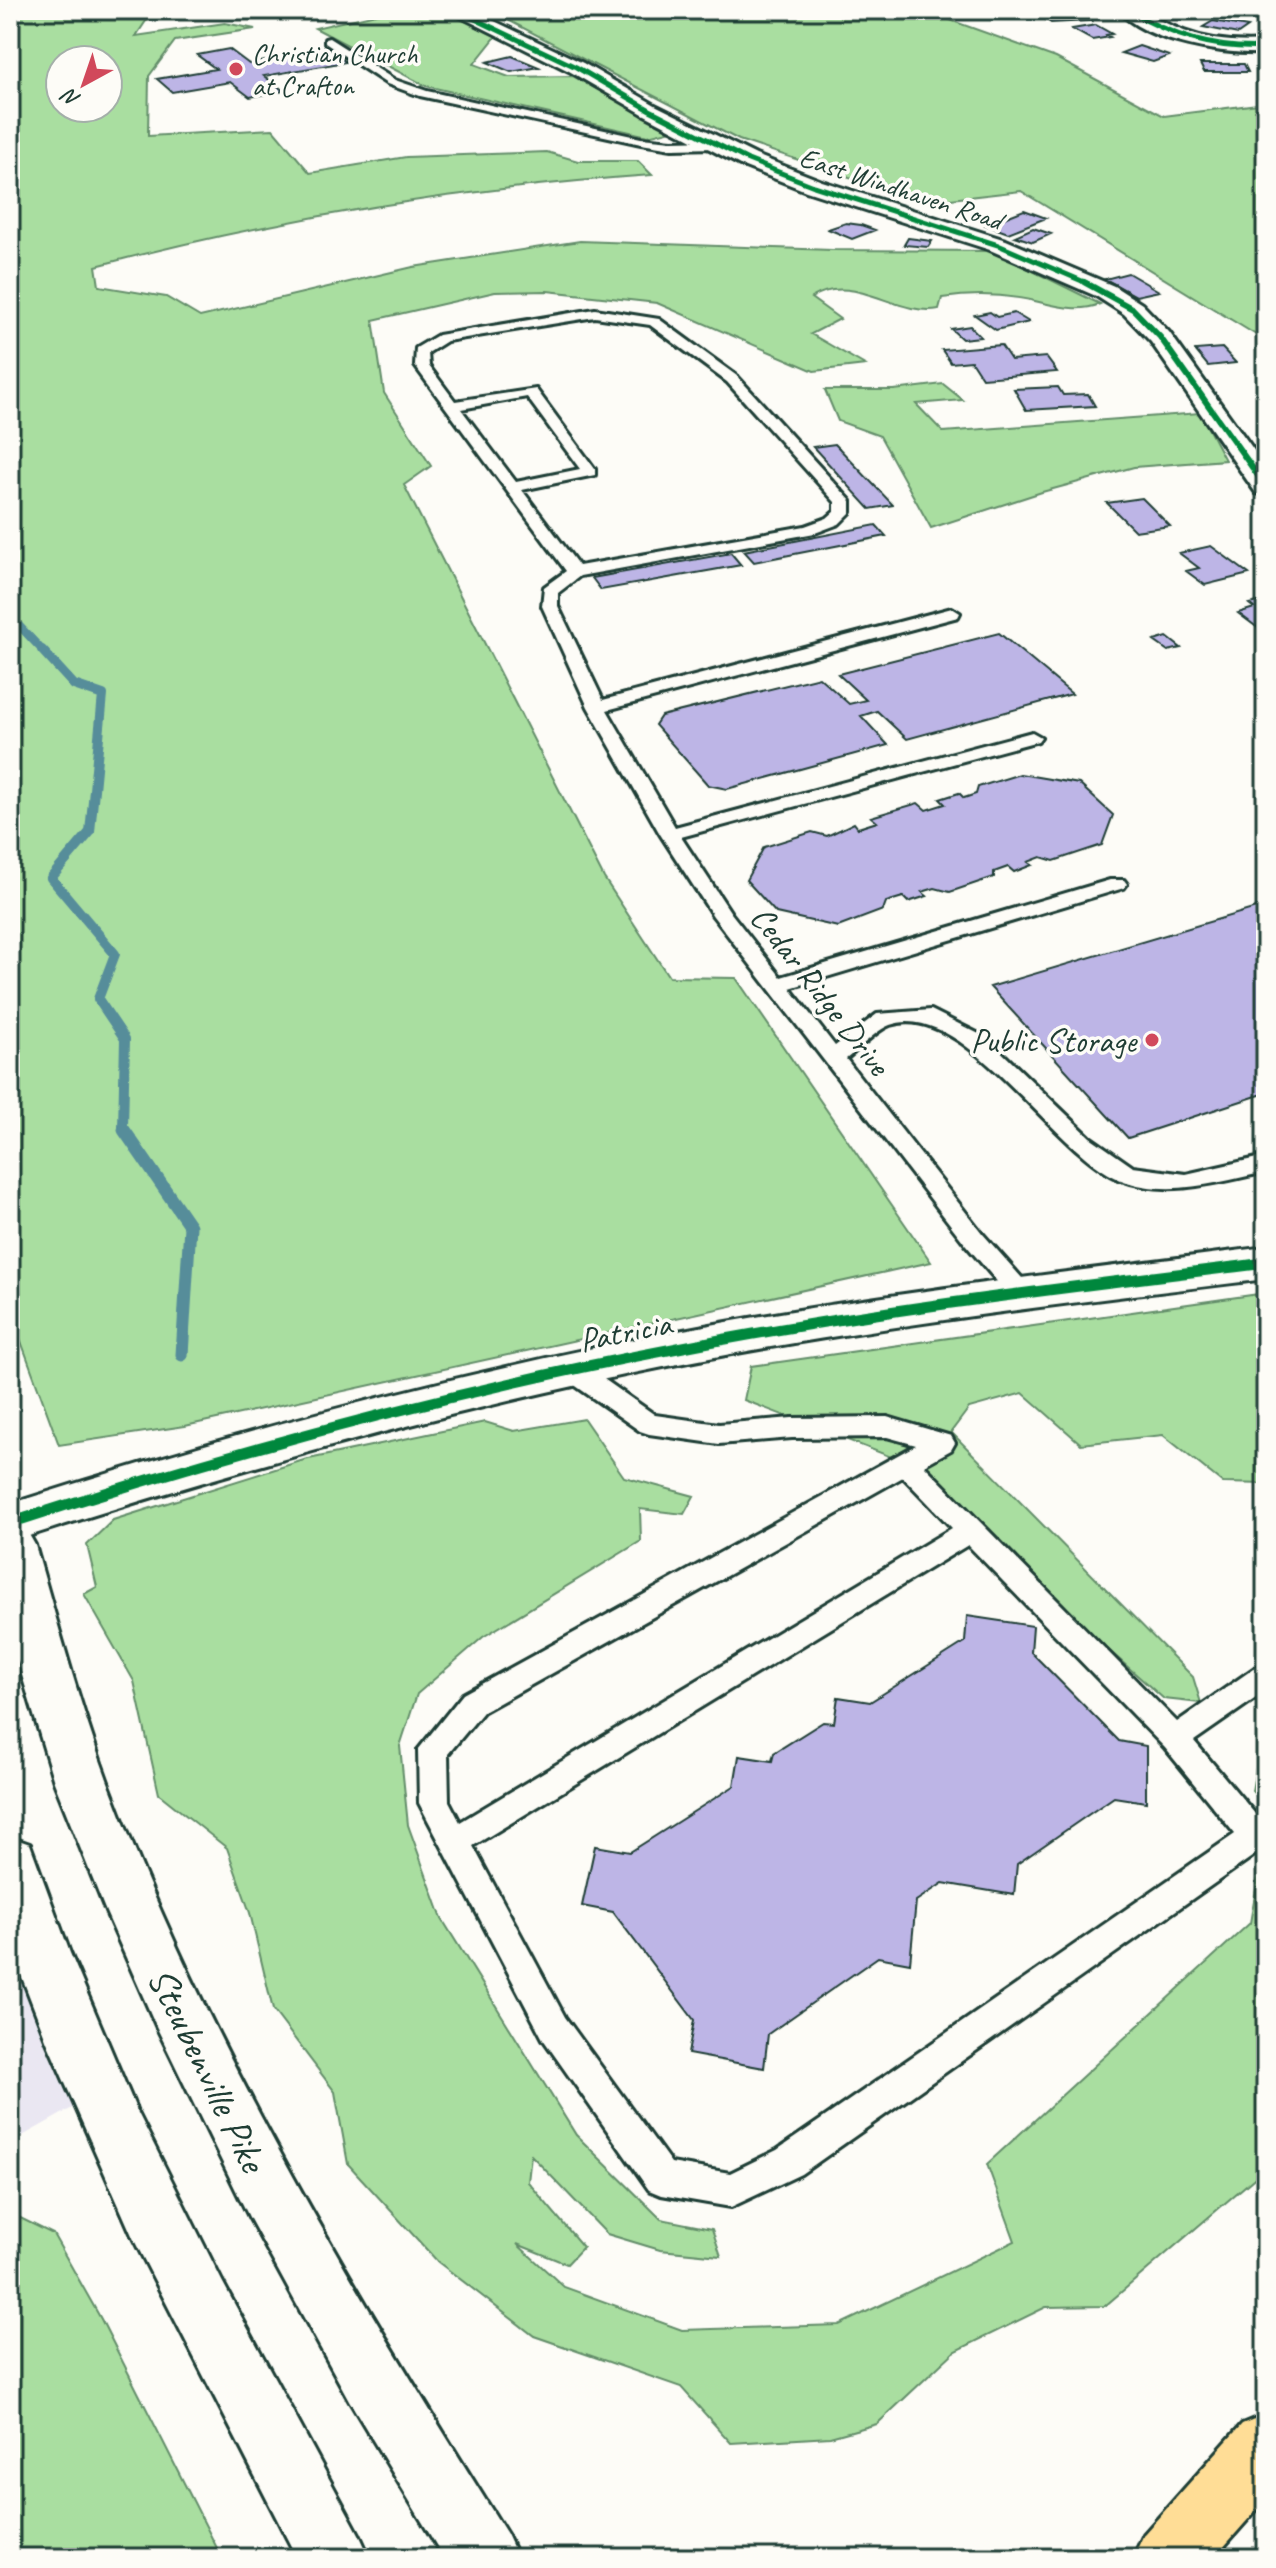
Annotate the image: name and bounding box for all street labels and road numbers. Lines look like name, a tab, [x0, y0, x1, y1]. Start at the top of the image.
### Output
street label: East Windhaven Road	[795, 139, 1010, 239]
street label: Cedar Ridge Drive	[741, 897, 901, 1085]
street label: Patricia	[575, 1301, 677, 1361]
street label: Steubenville Pike	[136, 1959, 279, 2182]

